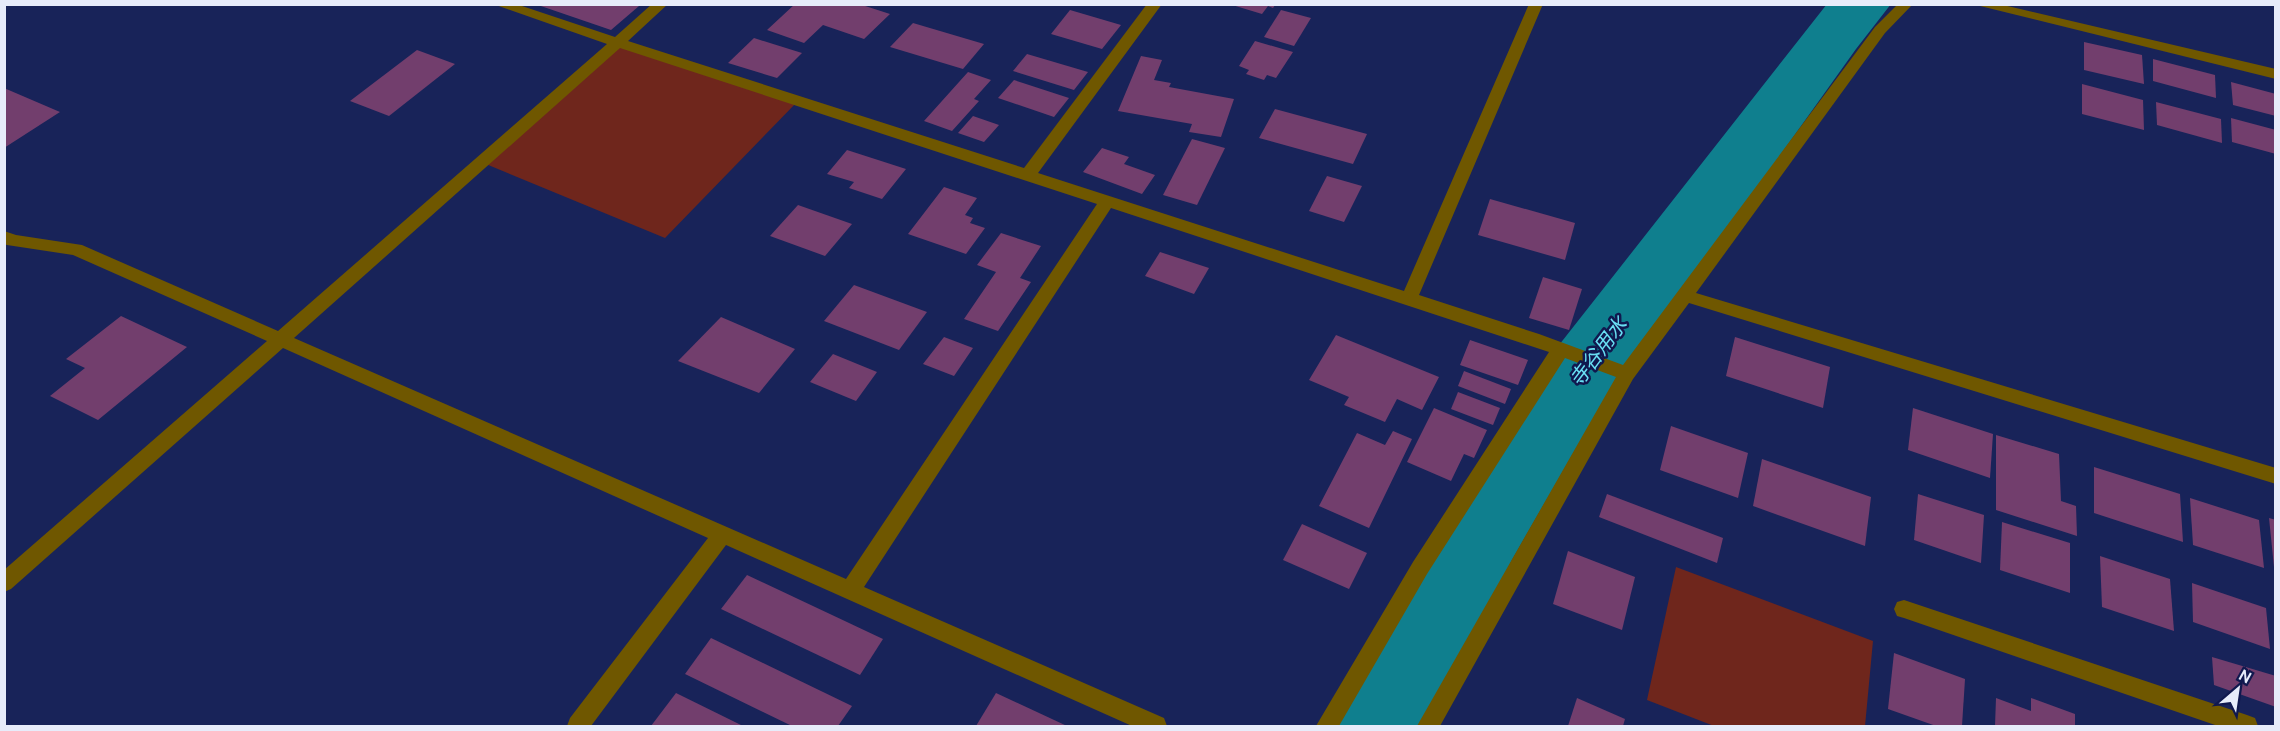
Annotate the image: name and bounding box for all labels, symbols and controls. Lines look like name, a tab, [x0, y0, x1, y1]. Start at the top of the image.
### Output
water label: 寺谷用水	[1564, 311, 1633, 391]
north arrow	[2208, 659, 2268, 719]
text: N	[2235, 665, 2255, 687]

